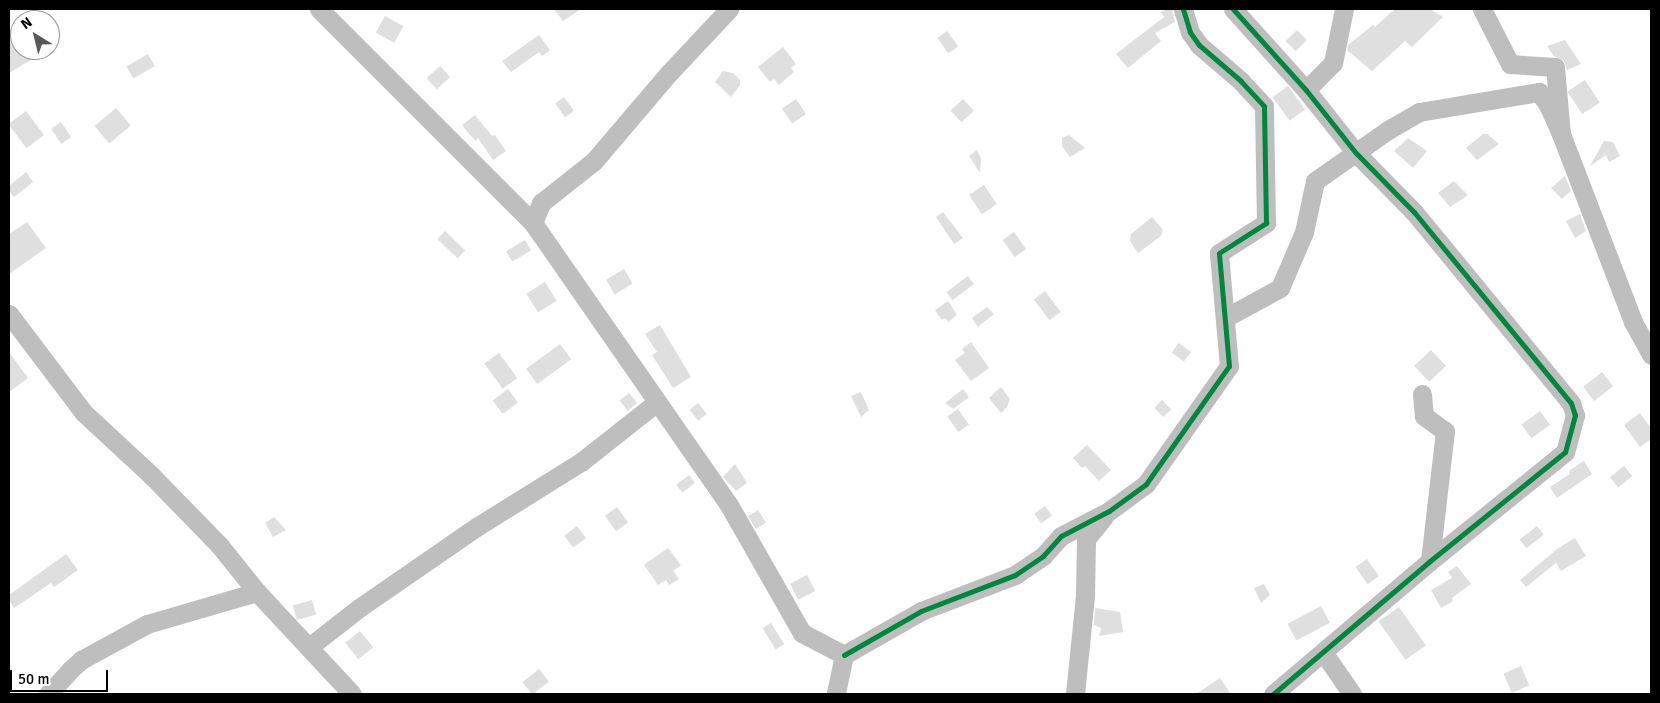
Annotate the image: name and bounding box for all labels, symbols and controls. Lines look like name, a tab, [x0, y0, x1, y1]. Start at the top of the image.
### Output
north arrow	[10, 10, 60, 60]
text: N	[18, 14, 35, 33]
scale bar	[12, 660, 110, 692]
text: 50 m	[18, 670, 49, 688]

